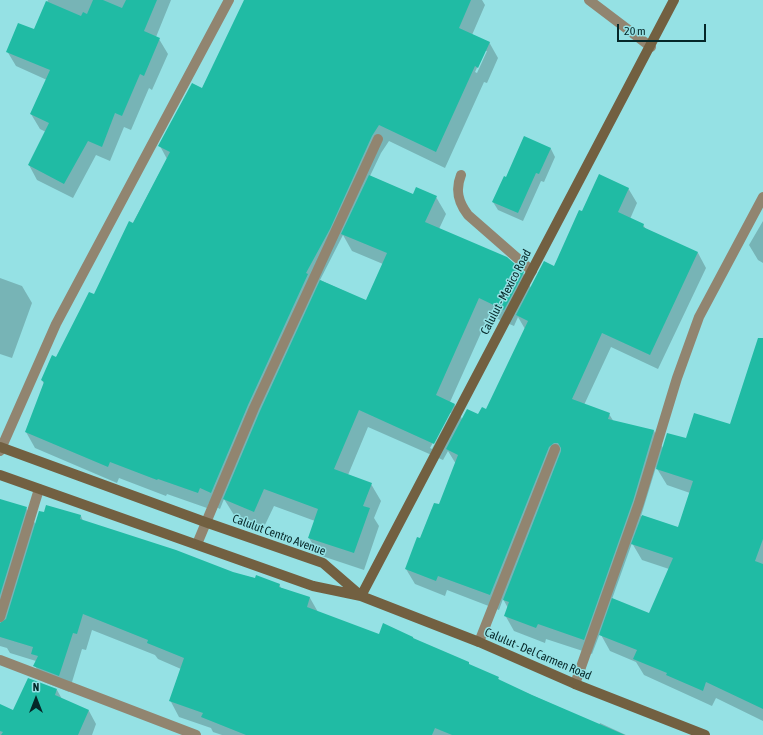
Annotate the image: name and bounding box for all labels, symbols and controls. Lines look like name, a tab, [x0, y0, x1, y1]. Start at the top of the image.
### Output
scale bar	[619, 16, 708, 42]
text: 20 m	[624, 24, 646, 38]
street label: Calulut - Mexico Road	[478, 247, 534, 337]
street label: Calulut Centro Avenue	[230, 511, 328, 559]
street label: Calulut - Del Carmen Road	[482, 625, 594, 683]
north arrow	[16, 679, 56, 719]
text: N	[33, 681, 39, 693]

